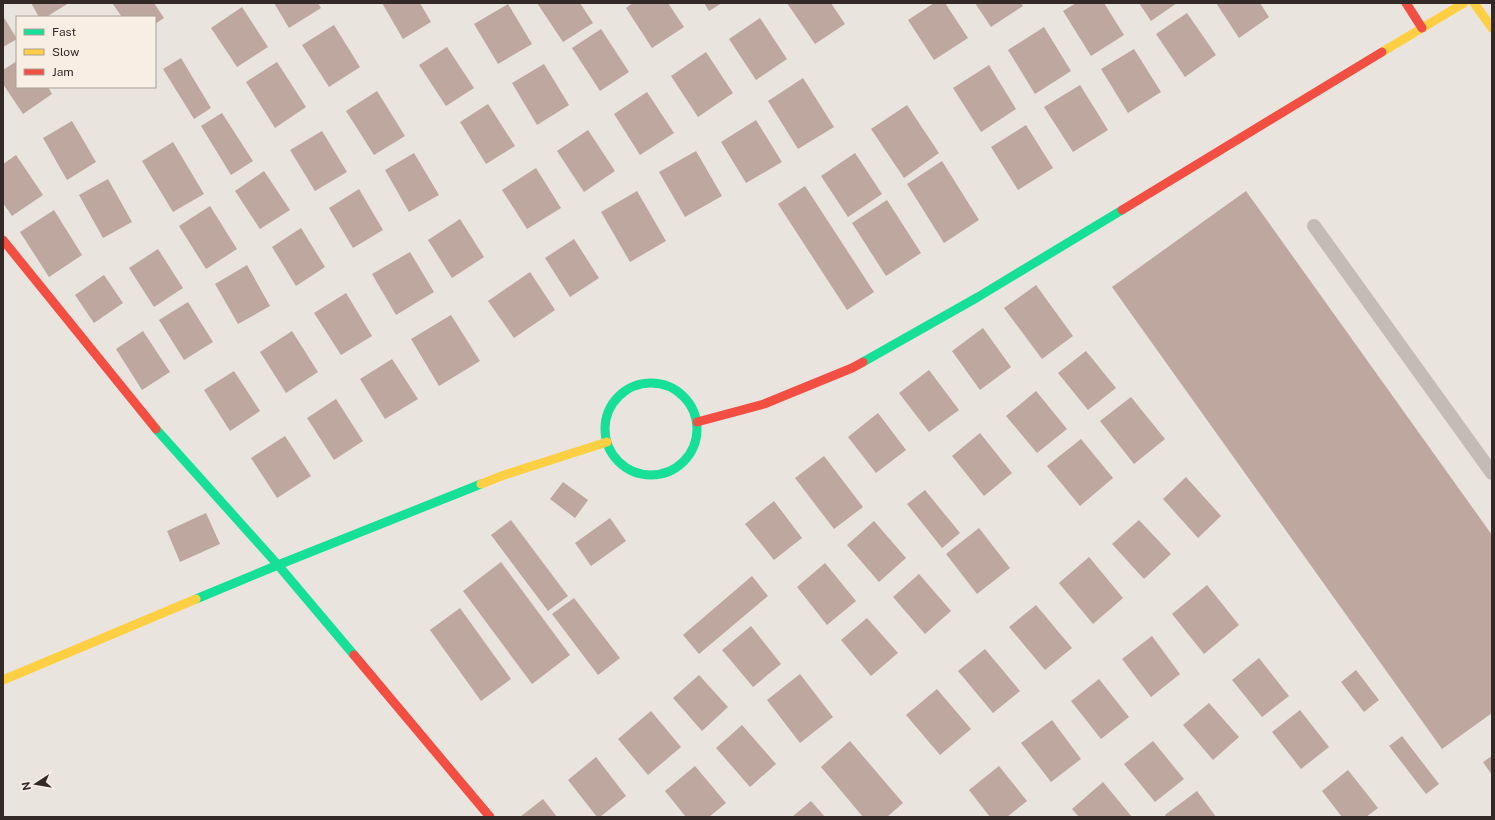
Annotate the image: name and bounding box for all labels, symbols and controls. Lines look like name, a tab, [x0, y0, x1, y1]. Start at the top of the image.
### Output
legend	[16, 16, 156, 88]
text: Fast	[52, 25, 77, 39]
text: Slow	[52, 45, 80, 59]
text: Jam	[52, 65, 74, 79]
north arrow	[16, 764, 56, 804]
text: N	[19, 781, 33, 792]

